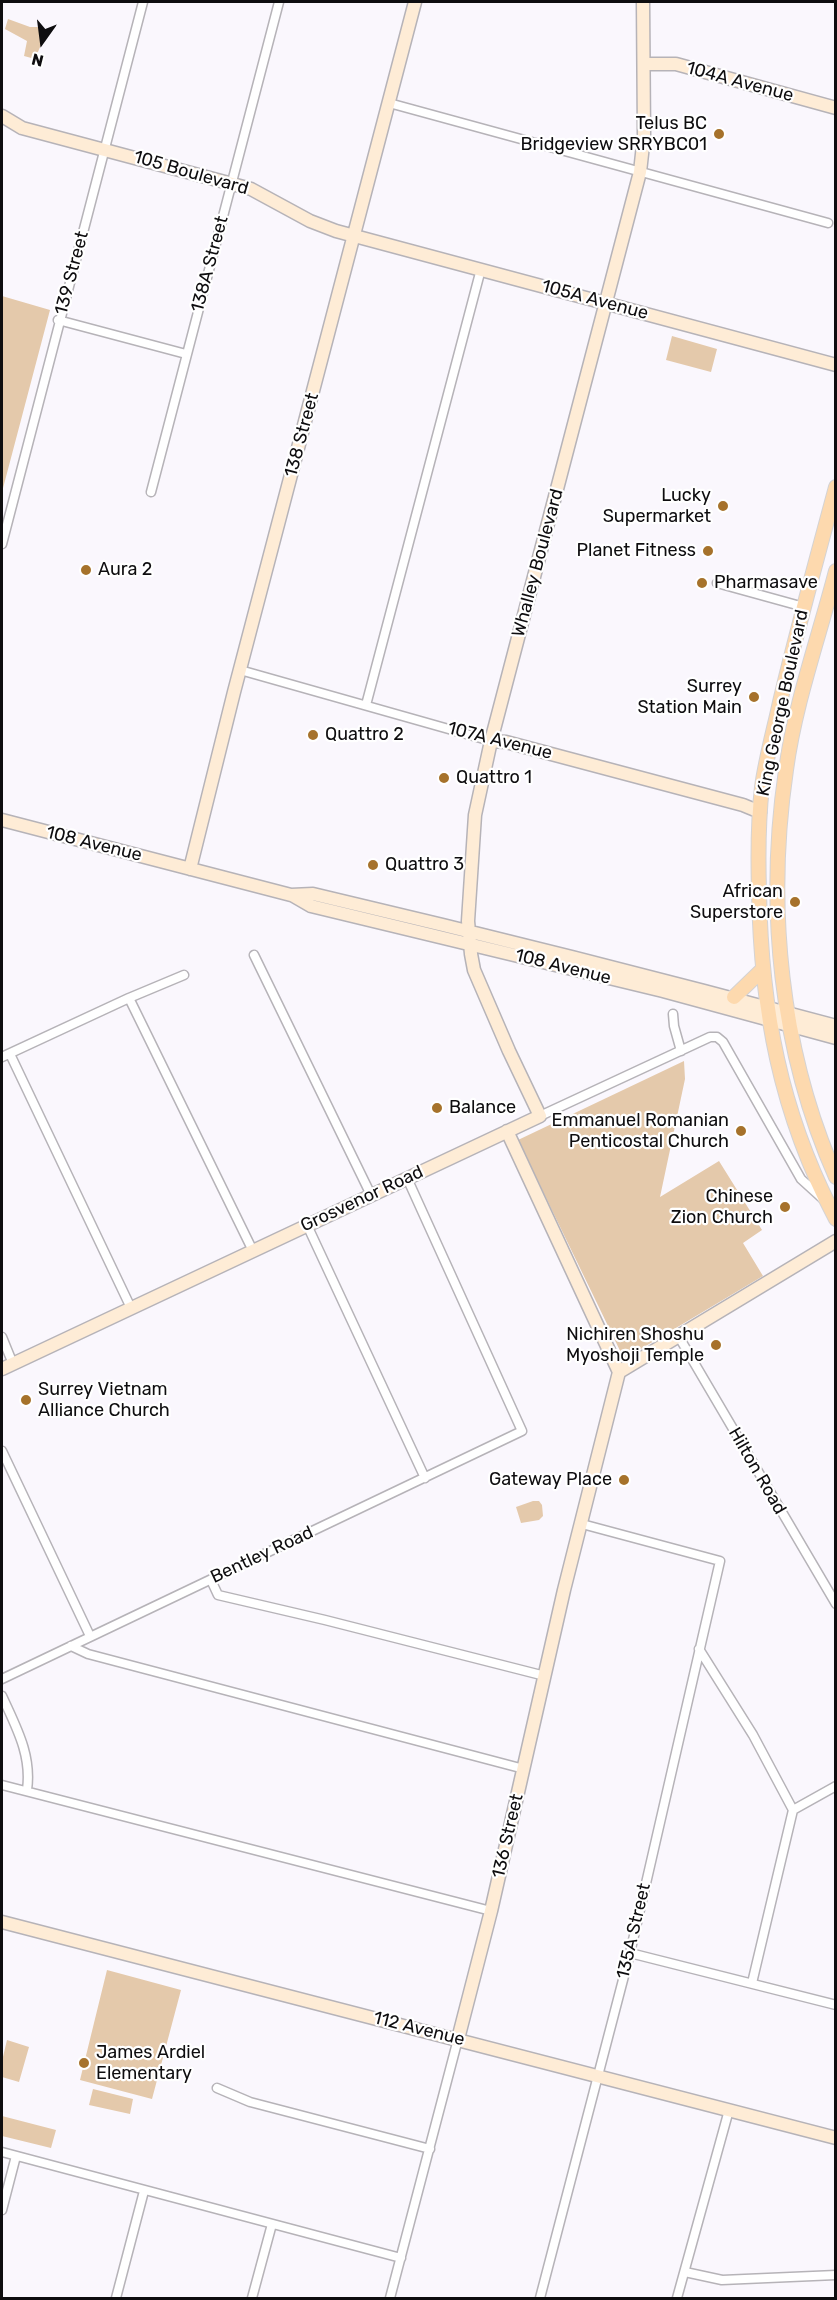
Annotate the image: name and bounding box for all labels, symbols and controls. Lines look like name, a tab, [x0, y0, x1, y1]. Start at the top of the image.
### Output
north arrow	[12, 12, 72, 72]
text: N	[30, 49, 45, 71]
street label: 104A Avenue	[684, 57, 796, 107]
place label: Telus BC Bridgeview SRRYBC01	[520, 113, 707, 156]
marker: Telus BC Bridgeview SRRYBC01	[712, 127, 726, 141]
street label: 105 Boulevard	[131, 146, 251, 200]
street label: 138A Street	[187, 214, 233, 314]
street label: 139 Street	[50, 229, 94, 317]
street label: 105A Avenue	[539, 275, 651, 325]
street label: 138 Street	[280, 390, 324, 480]
place label: Lucky Supermarket	[603, 485, 711, 528]
street label: Whalley Boulevard	[508, 487, 568, 639]
marker: Lucky Supermarket	[716, 499, 730, 513]
place label: Planet Fitness	[577, 540, 696, 562]
marker: Planet Fitness	[701, 544, 715, 558]
place label: Aura 2	[98, 559, 152, 581]
marker: Aura 2	[79, 563, 93, 577]
place label: Pharmasave	[714, 572, 818, 594]
marker: Pharmasave	[695, 576, 709, 590]
street label: King George Boulevard	[753, 608, 813, 798]
place label: Surrey Station Main	[637, 676, 742, 718]
marker: Surrey Station Main	[747, 690, 761, 704]
street label: 107A Avenue	[445, 718, 555, 764]
place label: Quattro 2	[325, 724, 404, 746]
marker: Quattro 2	[306, 728, 320, 742]
place label: Quattro 1	[456, 767, 532, 789]
marker: Quattro 1	[437, 771, 451, 785]
street label: 108 Avenue	[44, 822, 144, 866]
place label: Quattro 3	[385, 854, 464, 876]
marker: Quattro 3	[366, 858, 380, 872]
place label: African Superstore	[690, 881, 783, 924]
marker: African Superstore	[788, 895, 802, 909]
street label: 108 Avenue	[513, 945, 613, 989]
place label: Balance	[449, 1097, 516, 1119]
marker: Balance	[430, 1101, 444, 1115]
place label: Emmanuel Romanian Penticostal Church	[551, 1110, 729, 1152]
marker: Emmanuel Romanian Penticostal Church	[734, 1124, 748, 1138]
street label: Grosvenor Road	[297, 1161, 427, 1237]
place label: Chinese Zion Church	[671, 1186, 773, 1228]
marker: Chinese Zion Church	[778, 1200, 792, 1214]
place label: Nichiren Shoshu Myoshoji Temple	[566, 1324, 704, 1366]
marker: Nichiren Shoshu Myoshoji Temple	[709, 1338, 723, 1352]
place label: Surrey Vietnam Alliance Church	[38, 1379, 170, 1422]
marker: Surrey Vietnam Alliance Church	[19, 1393, 33, 1407]
street label: Hilton Road	[723, 1424, 791, 1518]
place label: Gateway Place	[489, 1469, 612, 1491]
marker: Gateway Place	[617, 1473, 631, 1487]
street label: Bentley Road	[207, 1522, 317, 1588]
street label: 136 Street	[488, 1792, 528, 1880]
street label: 135A Street	[612, 1881, 656, 1981]
street label: 112 Avenue	[371, 2007, 467, 2051]
place label: James Ardiel Elementary	[96, 2042, 205, 2084]
marker: James Ardiel Elementary	[77, 2056, 91, 2070]

